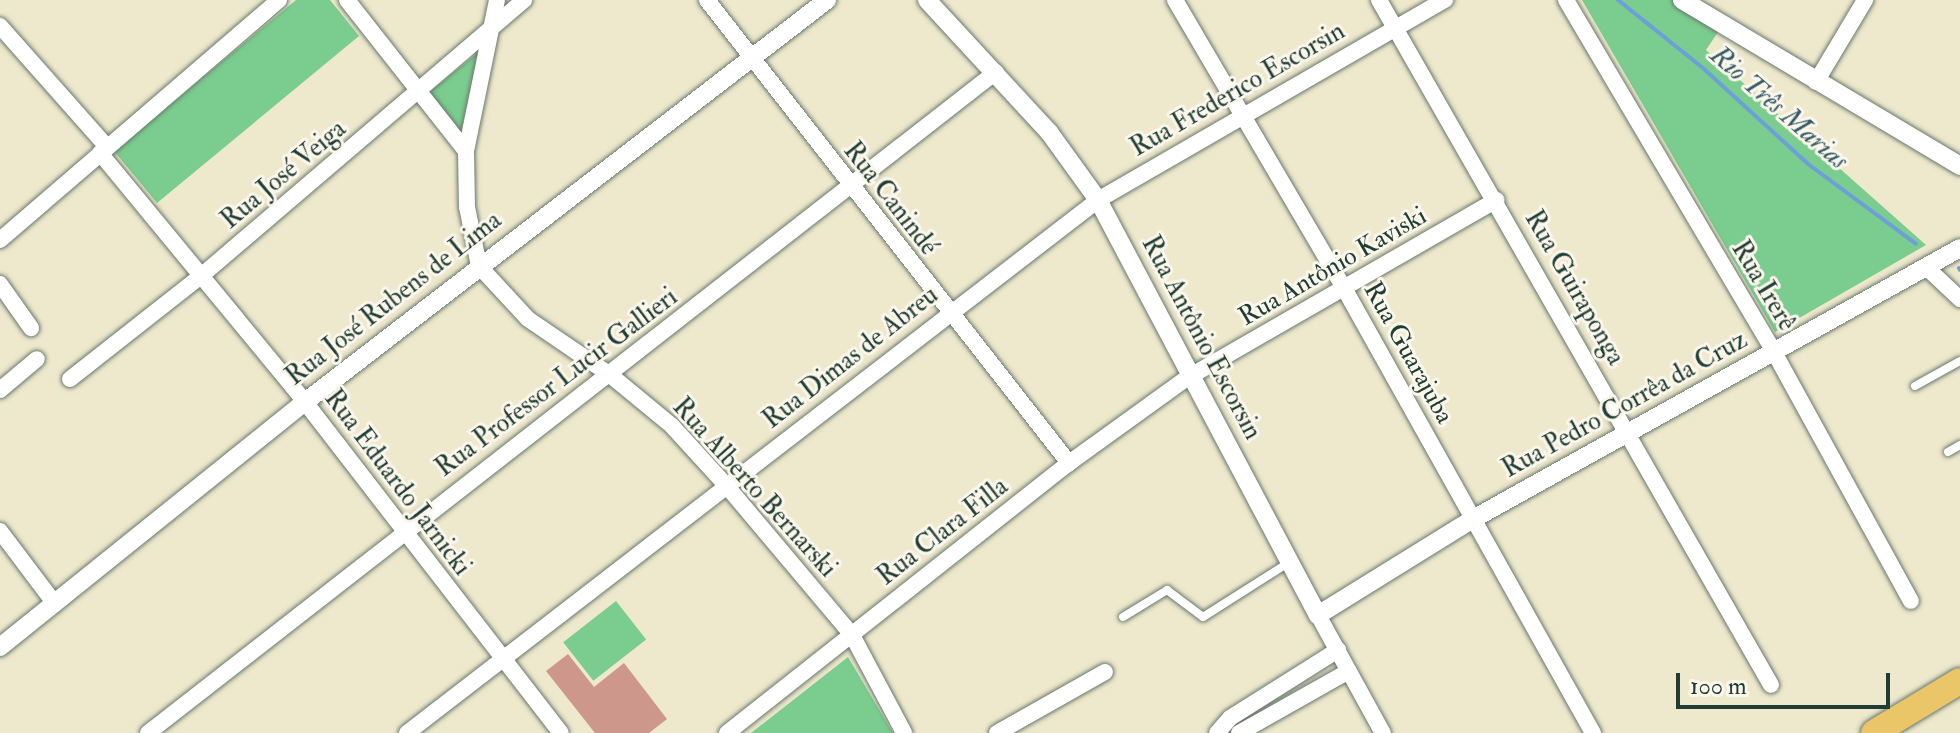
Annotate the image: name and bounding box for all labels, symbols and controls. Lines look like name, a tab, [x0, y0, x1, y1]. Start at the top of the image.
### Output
street label: Rua Frederico Escorsin	[1125, 16, 1351, 164]
water label: Rio Três Marias	[1703, 39, 1855, 177]
street label: Rua José Veiga	[215, 114, 353, 236]
street label: Rua Canindé	[836, 136, 944, 262]
street label: Rua Antônio Kaviski	[1234, 201, 1432, 333]
street label: Rua José Rubens de Lima	[280, 205, 508, 393]
street label: Rua Guiraponga	[1517, 205, 1631, 371]
street label: Rua Antônio Escorsin	[1134, 231, 1268, 445]
street label: Rua Irerê	[1724, 235, 1802, 337]
street label: Rua Guarajuba	[1356, 277, 1460, 429]
street label: Rua Dimas de Abreu	[757, 280, 945, 436]
street label: Rua Professor Lucir Gallieri	[430, 282, 684, 484]
street label: Rua Pedro Corrêa da Cruz	[1497, 325, 1753, 485]
street label: Rua Eduardo Jarnicki	[317, 384, 477, 582]
street label: Rua Alberto Bernarski	[665, 392, 843, 584]
street label: Rua Clara Filla	[871, 471, 1015, 593]
scale bar	[1680, 657, 1894, 707]
text: 100 m	[1690, 671, 1747, 702]

